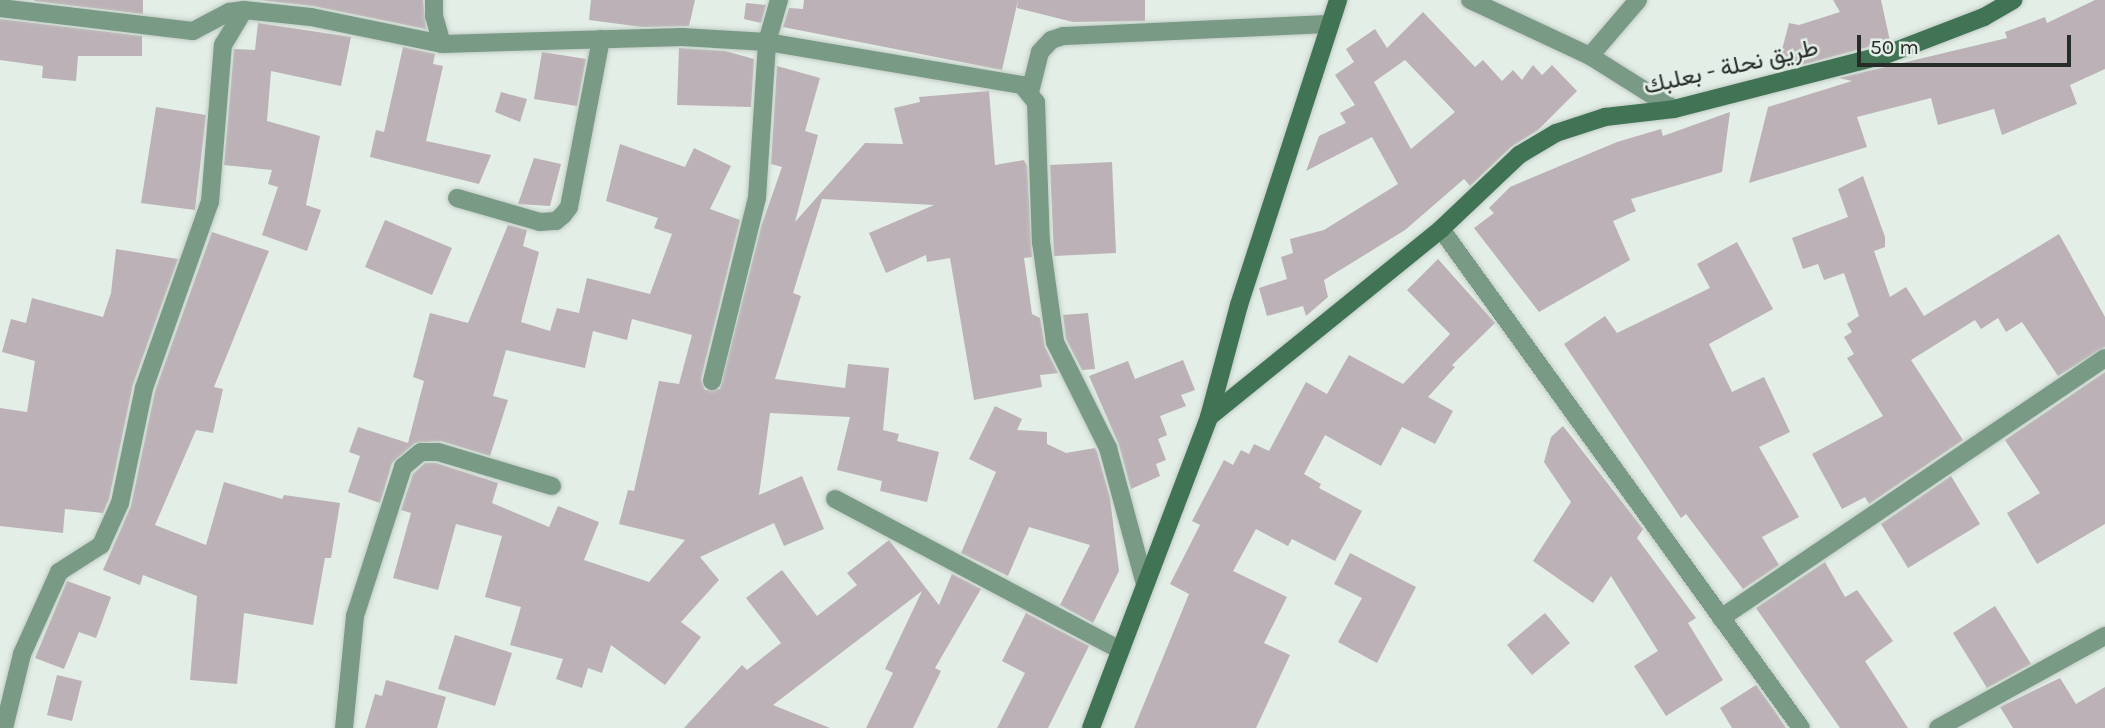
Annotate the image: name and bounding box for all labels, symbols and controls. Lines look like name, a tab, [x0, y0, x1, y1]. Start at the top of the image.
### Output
scale bar	[1860, 21, 2074, 65]
street label: طريق نحلة - بعلبك	[1641, 33, 1821, 101]
text: 50 m	[1870, 35, 1919, 59]

